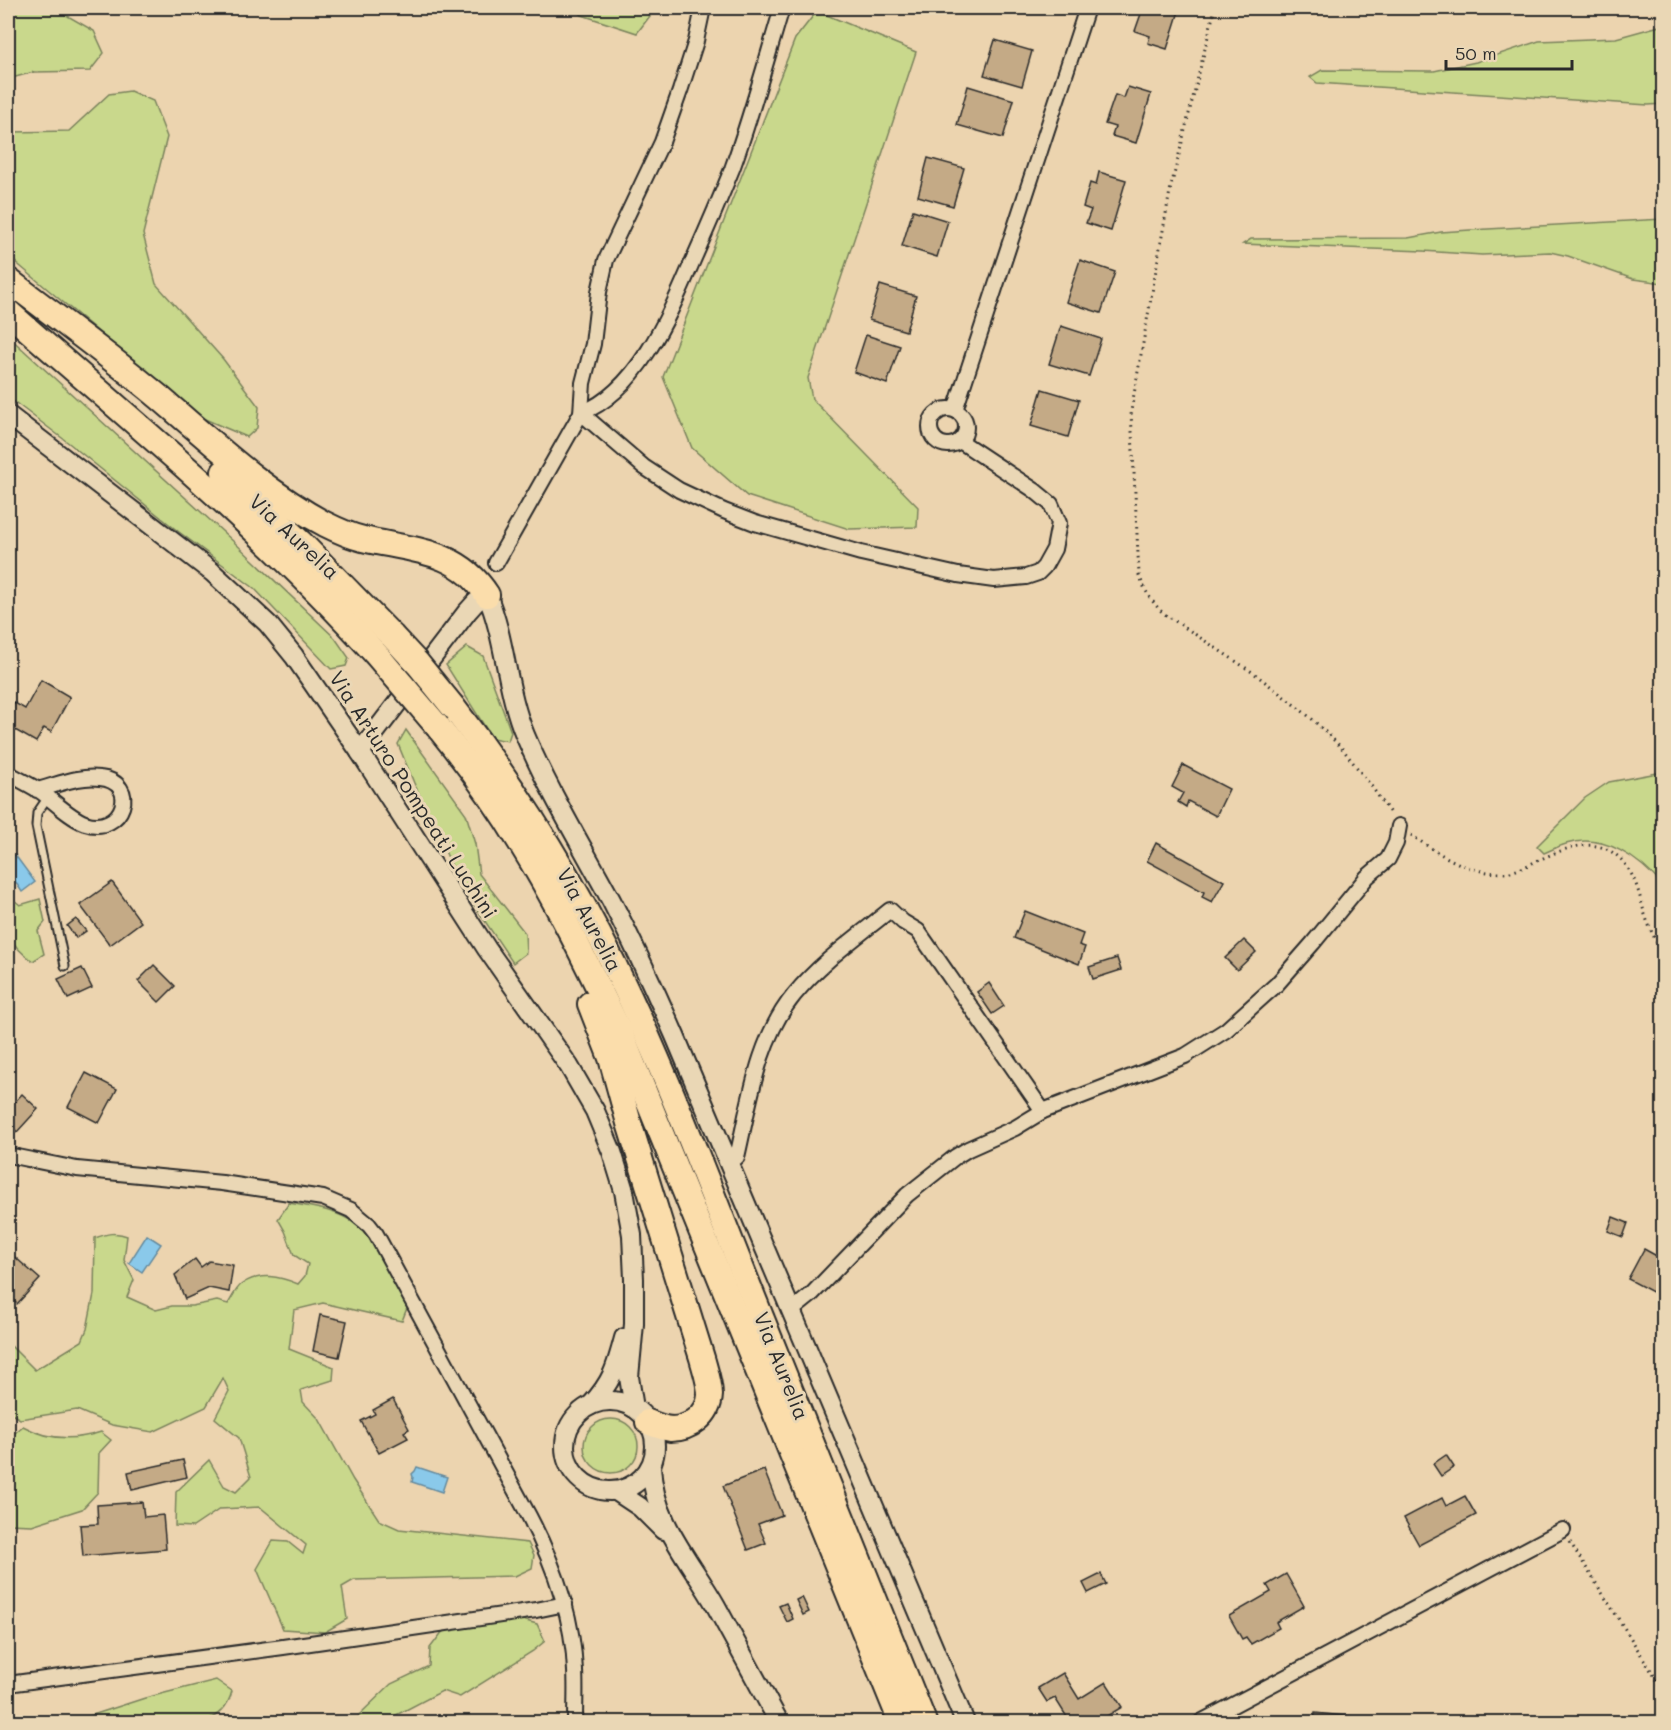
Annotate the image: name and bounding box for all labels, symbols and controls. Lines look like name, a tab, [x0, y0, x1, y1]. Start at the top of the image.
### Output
scale bar	[1446, 33, 1572, 71]
text: 50 m	[1455, 41, 1497, 65]
street label: Via Aurelia	[244, 487, 346, 585]
street label: Via Arturo Pompeati Luchini	[324, 665, 505, 923]
street label: Via Aurelia	[552, 863, 629, 976]
street label: Via Aurelia	[749, 1307, 816, 1423]

